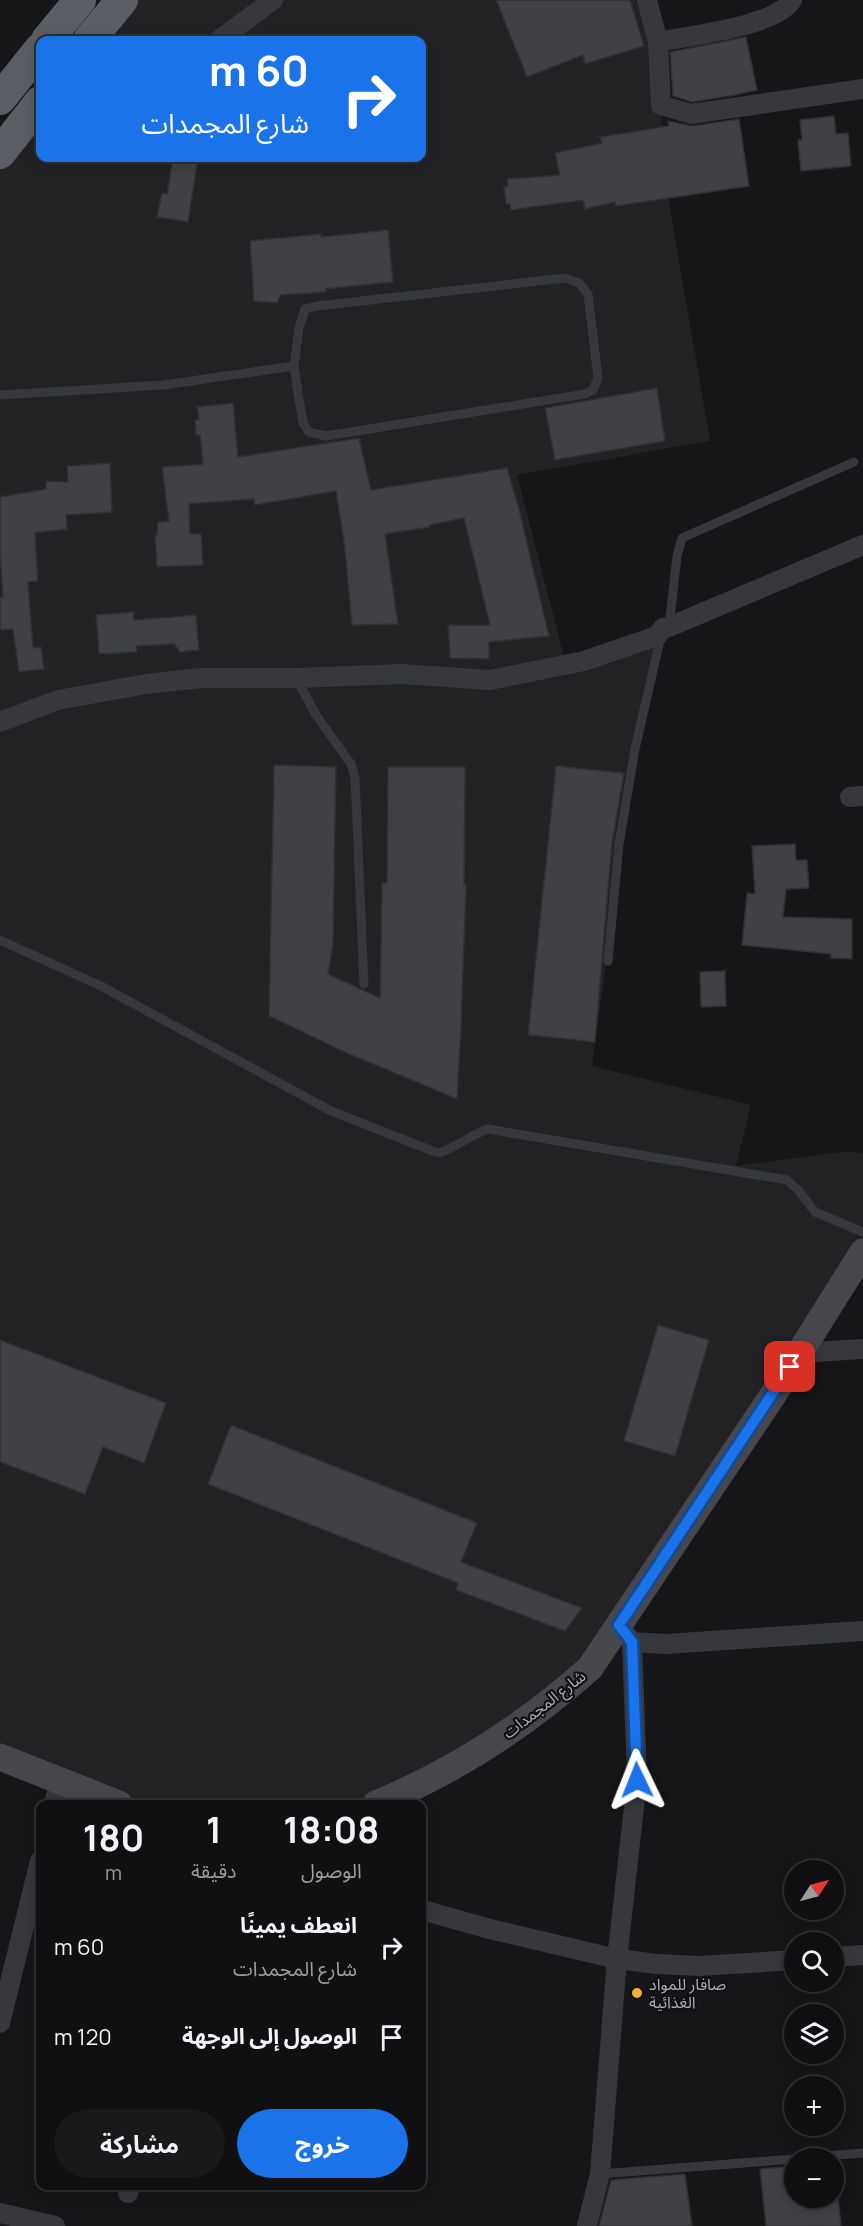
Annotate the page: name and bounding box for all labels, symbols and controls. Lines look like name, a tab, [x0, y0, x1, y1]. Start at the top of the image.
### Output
text: 60 m	[209, 41, 309, 99]
icon: right	[330, 60, 408, 138]
text: شارع المجمدات	[142, 104, 309, 141]
pin	[764, 1341, 815, 1392]
icon: arrive	[773, 1350, 806, 1383]
street label: شارع المجمدات	[498, 1665, 591, 1745]
position arrow	[605, 1748, 669, 1812]
text: 1	[206, 1805, 222, 1854]
text: 18:08	[283, 1805, 379, 1854]
text: 180	[83, 1813, 144, 1862]
text: دقيقة	[191, 1857, 237, 1884]
text: الوصول	[301, 1857, 362, 1884]
text: m	[105, 1859, 122, 1886]
north arrow	[784, 1860, 844, 1920]
map controls	[784, 1860, 844, 2208]
text: انعطف يمينًا	[240, 1910, 357, 1940]
icon: right	[375, 1931, 408, 1964]
text: 60 m	[54, 1932, 104, 1962]
button: search	[784, 1932, 844, 1992]
text: شارع المجمدات	[233, 1955, 357, 1982]
place label: صافار للمواد الغذائية	[649, 1973, 726, 2013]
marker: صافار للمواد الغذائية	[630, 1986, 644, 2000]
button: layers	[784, 2004, 844, 2064]
text: الوصول إلى الوجهة	[182, 2021, 357, 2051]
icon: arrive	[375, 2021, 408, 2054]
text: 120 m	[54, 2022, 112, 2052]
button: +	[784, 2076, 844, 2136]
button: مشاركة	[54, 2109, 225, 2178]
button: خروج	[237, 2109, 408, 2178]
button: −	[784, 2148, 844, 2208]

